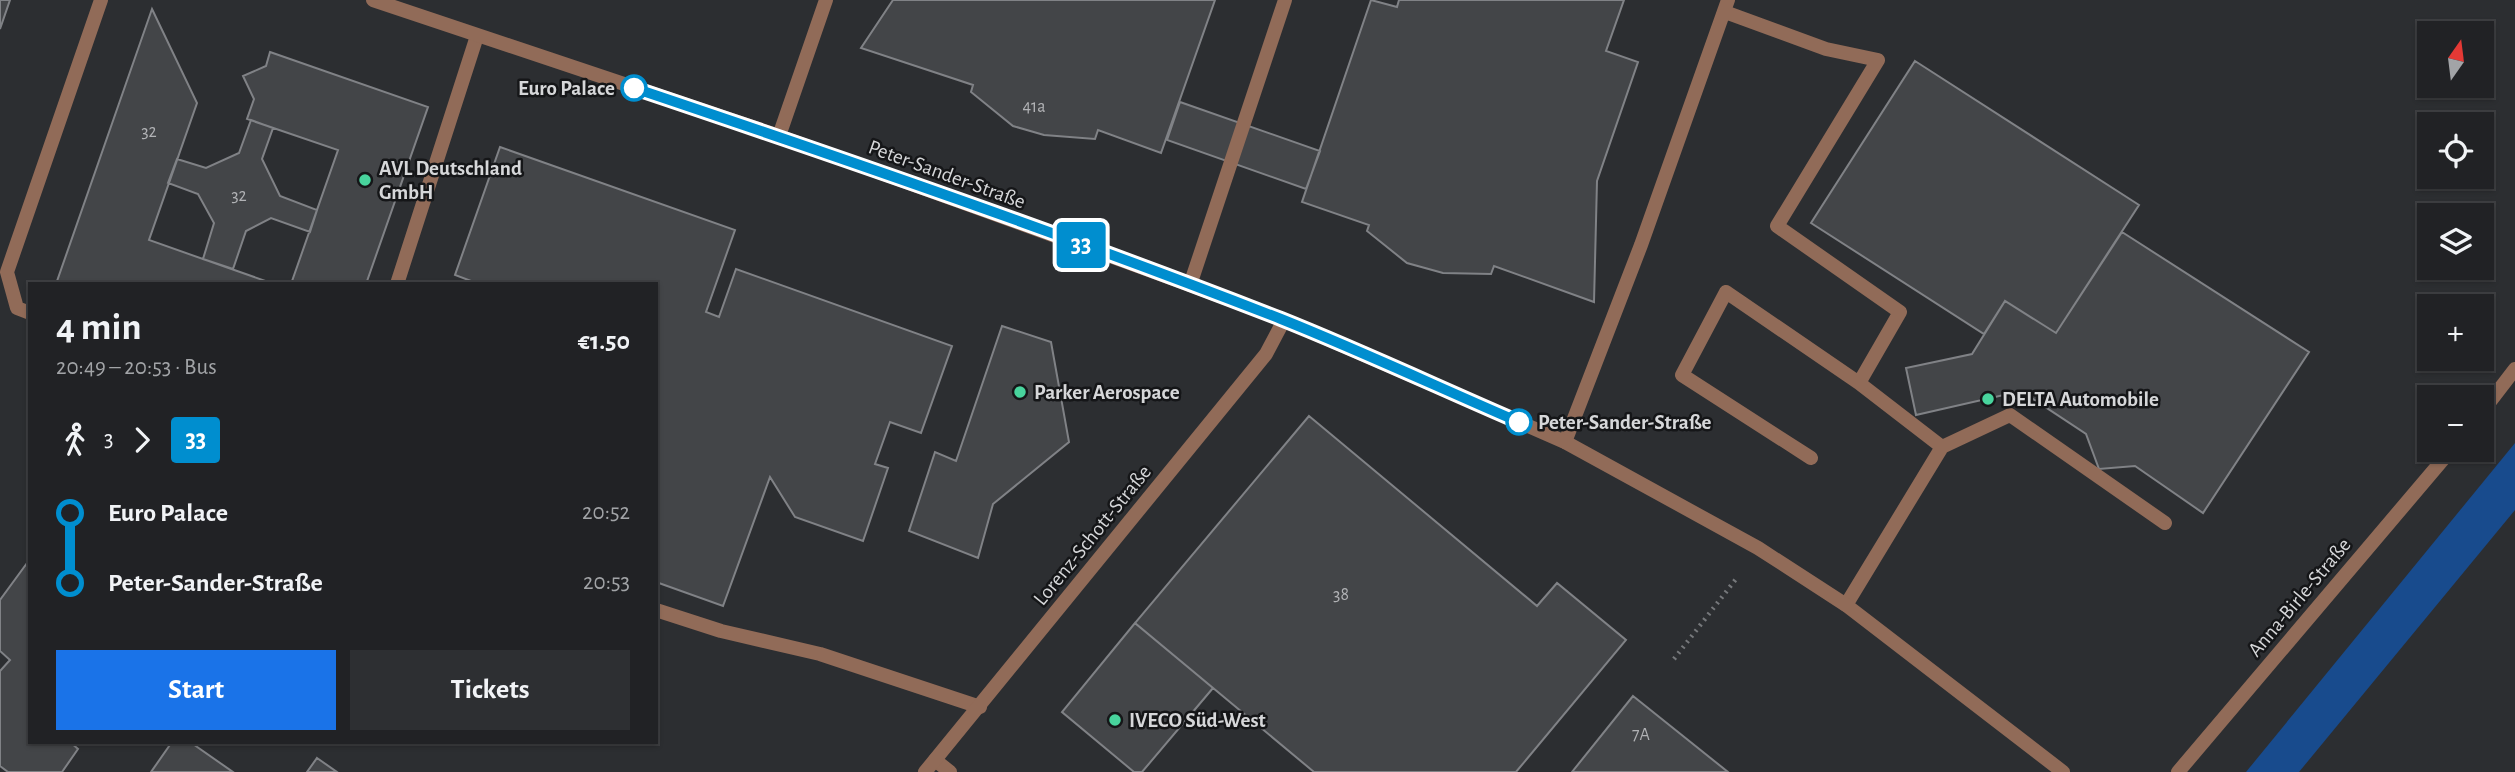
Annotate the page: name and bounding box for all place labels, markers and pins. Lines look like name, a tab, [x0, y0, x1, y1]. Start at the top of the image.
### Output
marker: Euro Palace	[621, 75, 647, 101]
place label: Euro Palace	[518, 78, 615, 99]
place label: AVL Deutschland GmbH	[379, 158, 522, 203]
marker: AVL Deutschland GmbH	[357, 172, 373, 188]
place label: Parker Aerospace	[1034, 382, 1180, 403]
marker: Parker Aerospace	[1012, 384, 1028, 400]
place label: DELTA Automobile	[2002, 389, 2159, 410]
marker: DELTA Automobile	[1980, 391, 1996, 407]
marker: Peter-Sander-Straße	[1506, 409, 1532, 435]
place label: Peter-Sander-Straße	[1538, 412, 1711, 433]
place label: IVECO Süd-West	[1129, 710, 1266, 731]
marker: IVECO Süd-West	[1107, 712, 1123, 728]

